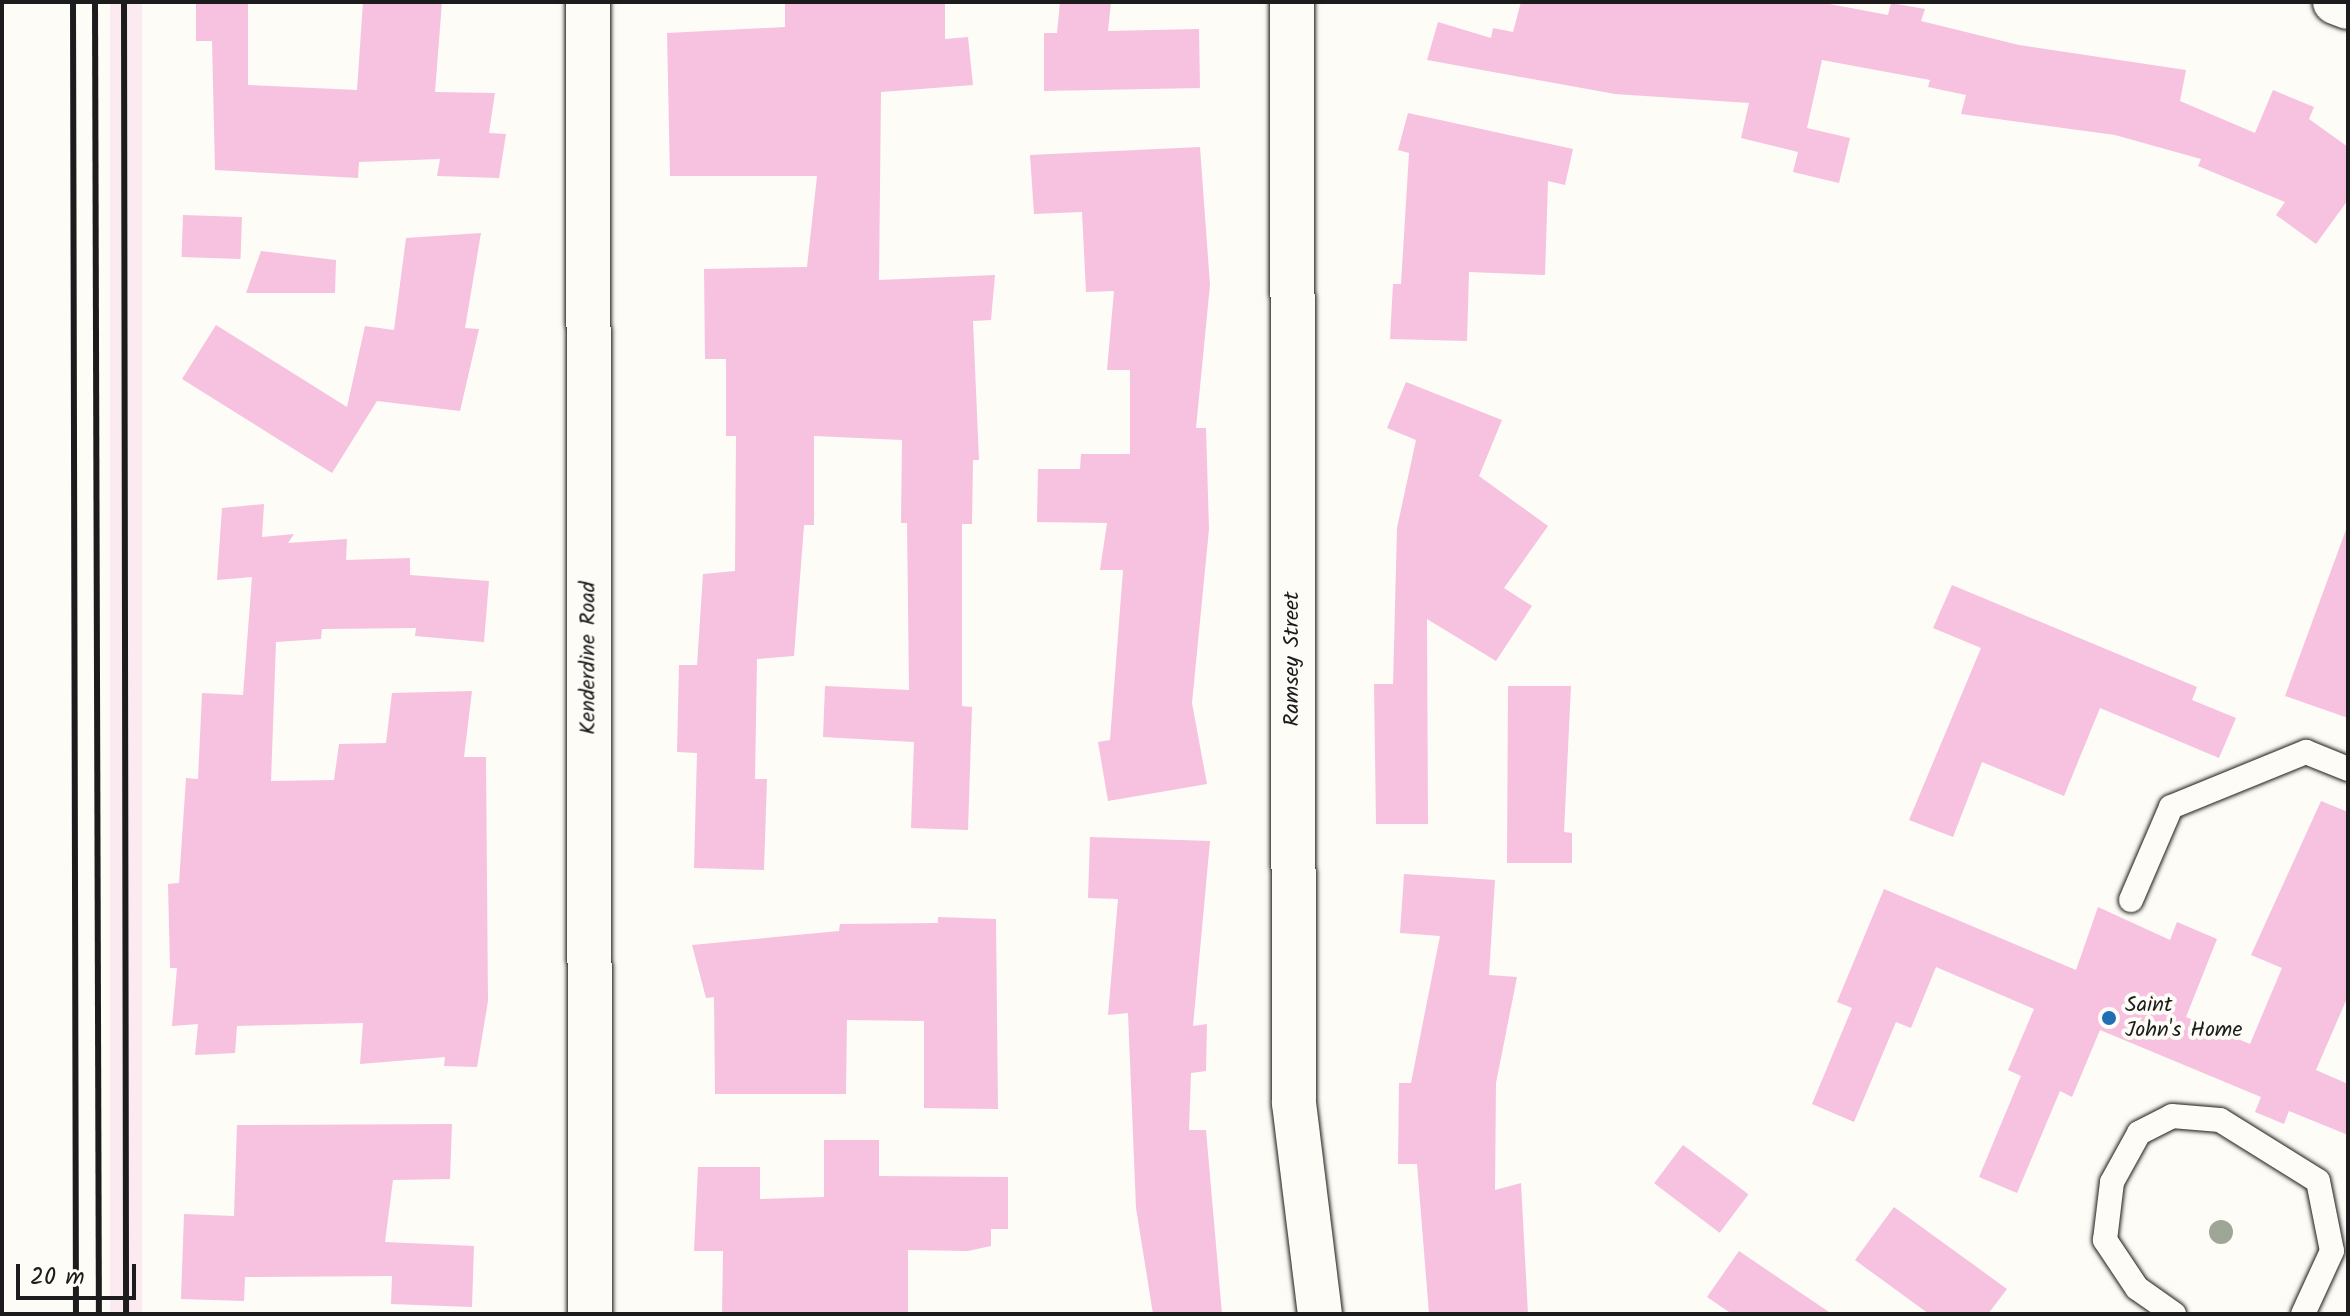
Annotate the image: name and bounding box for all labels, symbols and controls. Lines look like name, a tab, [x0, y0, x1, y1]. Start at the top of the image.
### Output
street label: Kenderdine Road	[576, 581, 602, 735]
street label: Ramsey Street	[1280, 592, 1306, 726]
place label: Saint John's Home	[2125, 992, 2242, 1044]
marker: Saint John's Home	[2100, 1009, 2118, 1027]
scale bar	[20, 1248, 140, 1298]
text: 20 m	[30, 1258, 85, 1297]

